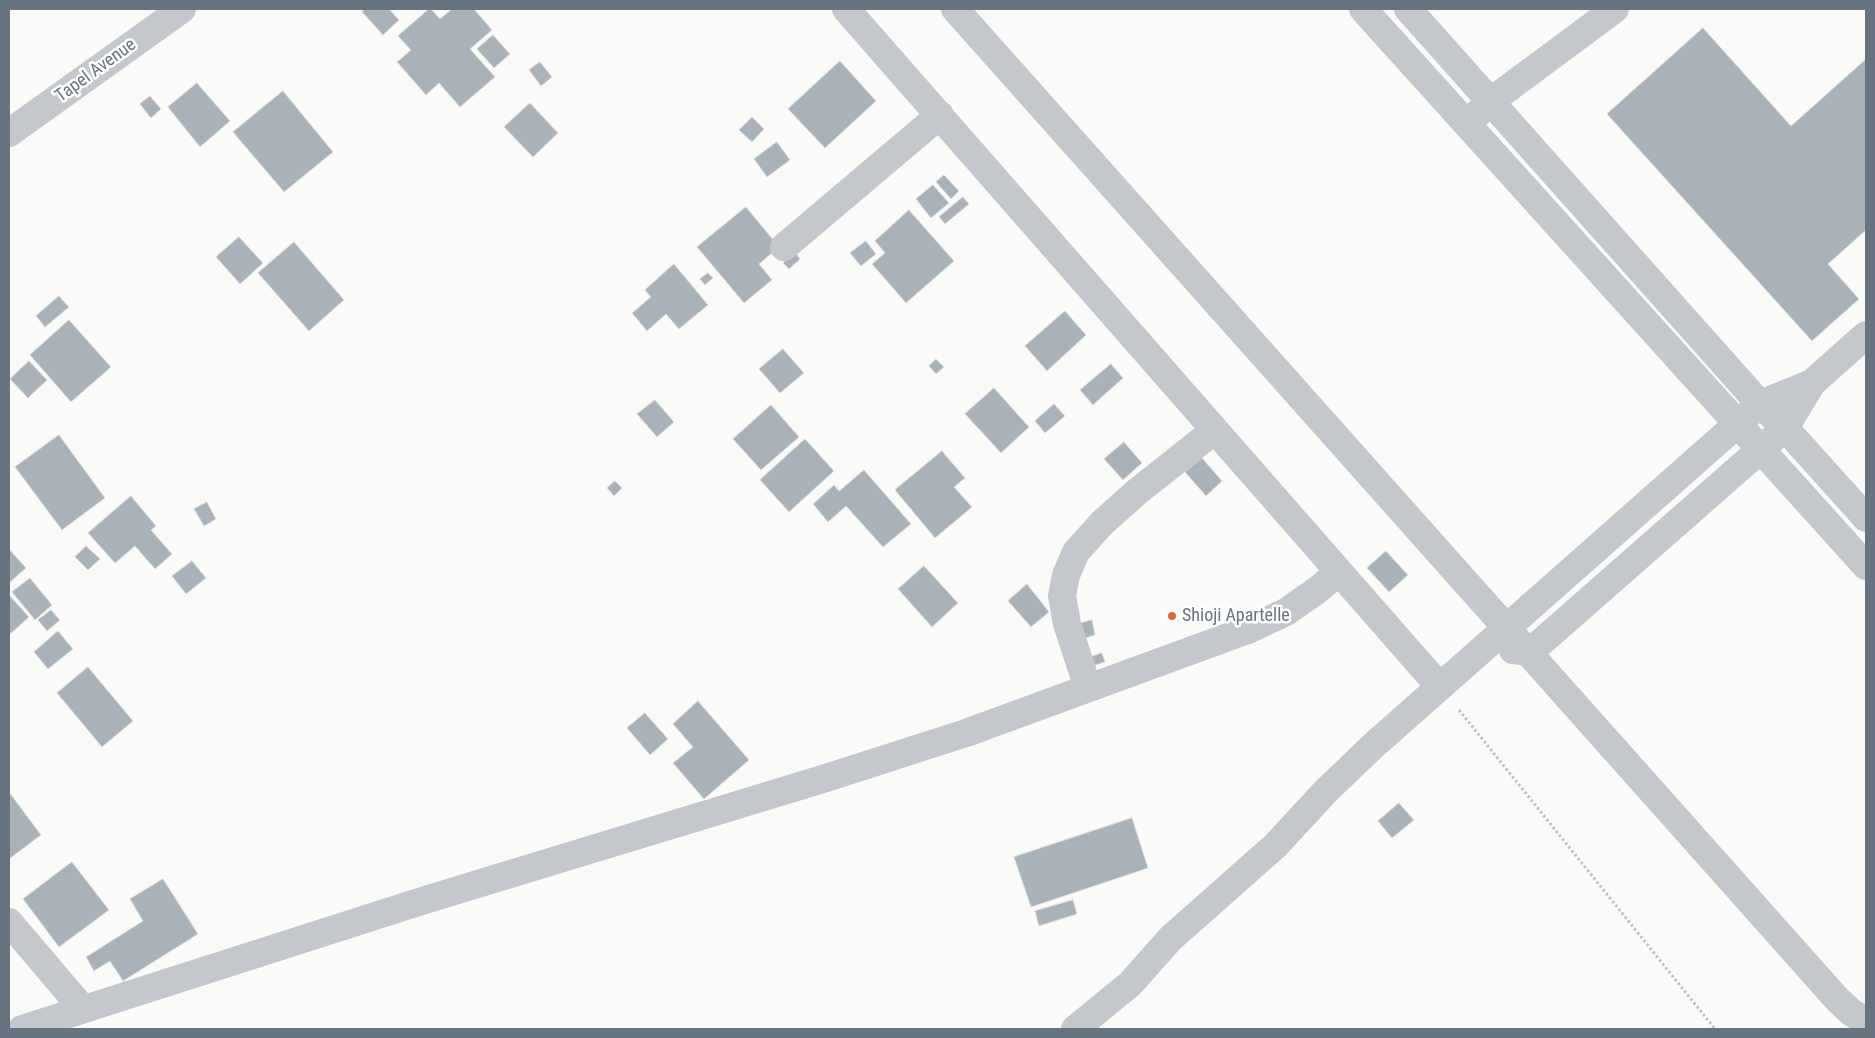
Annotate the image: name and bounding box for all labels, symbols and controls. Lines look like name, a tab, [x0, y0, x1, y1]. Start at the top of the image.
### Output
street label: Tapel Avenue	[51, 35, 141, 107]
place label: Shioji Apartelle	[1182, 605, 1290, 627]
marker: Shioji Apartelle	[1166, 610, 1178, 622]

